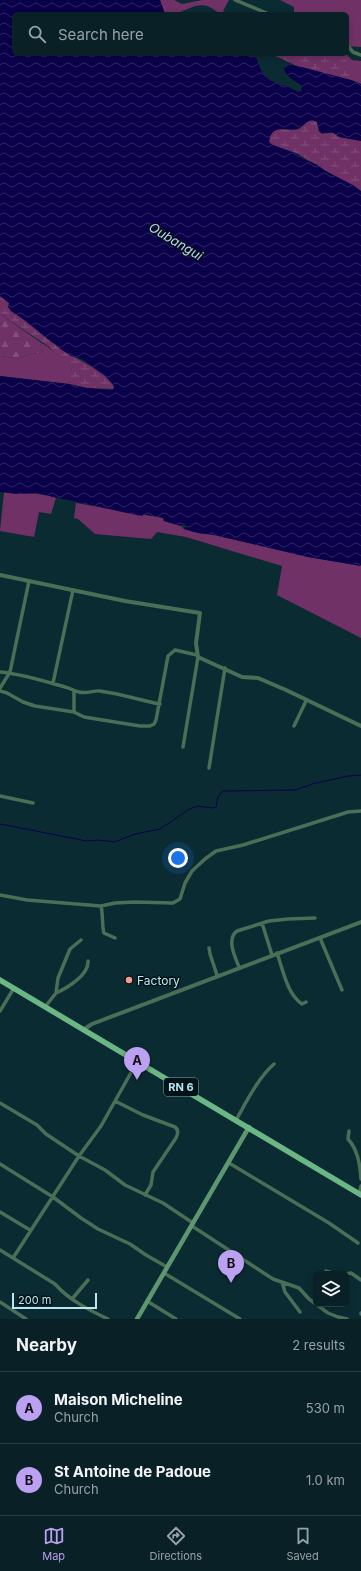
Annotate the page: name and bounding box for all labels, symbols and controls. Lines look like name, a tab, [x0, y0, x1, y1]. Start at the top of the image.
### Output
search box	[12, 12, 349, 56]
icon: search	[26, 23, 48, 45]
text: Search here	[58, 25, 144, 44]
water label: Oubangui	[146, 219, 207, 264]
your location	[168, 848, 188, 868]
place label: Factory	[137, 973, 180, 988]
marker: Factory	[124, 975, 134, 985]
pin: A	[124, 1047, 150, 1080]
road number: RN 6	[164, 1078, 198, 1096]
pin: B	[218, 1250, 244, 1283]
map controls	[313, 1271, 349, 1307]
button: layers	[313, 1271, 349, 1307]
scale bar	[12, 1291, 97, 1310]
text: 200 m	[18, 1293, 51, 1307]
text: Nearby	[16, 1335, 77, 1355]
text: 2 results	[292, 1337, 345, 1353]
text: Maison Micheline	[54, 1390, 183, 1409]
text: A	[24, 1400, 34, 1416]
text: 530 m	[306, 1400, 345, 1416]
text: Church	[54, 1409, 99, 1425]
text: St Antoine de Padoue	[54, 1462, 211, 1481]
text: B	[25, 1472, 33, 1488]
text: 1.0 km	[306, 1472, 345, 1488]
text: Church	[54, 1481, 99, 1497]
tab: Map	[42, 1525, 65, 1563]
tab: Directions	[150, 1525, 202, 1563]
tab: Saved	[287, 1525, 319, 1563]

